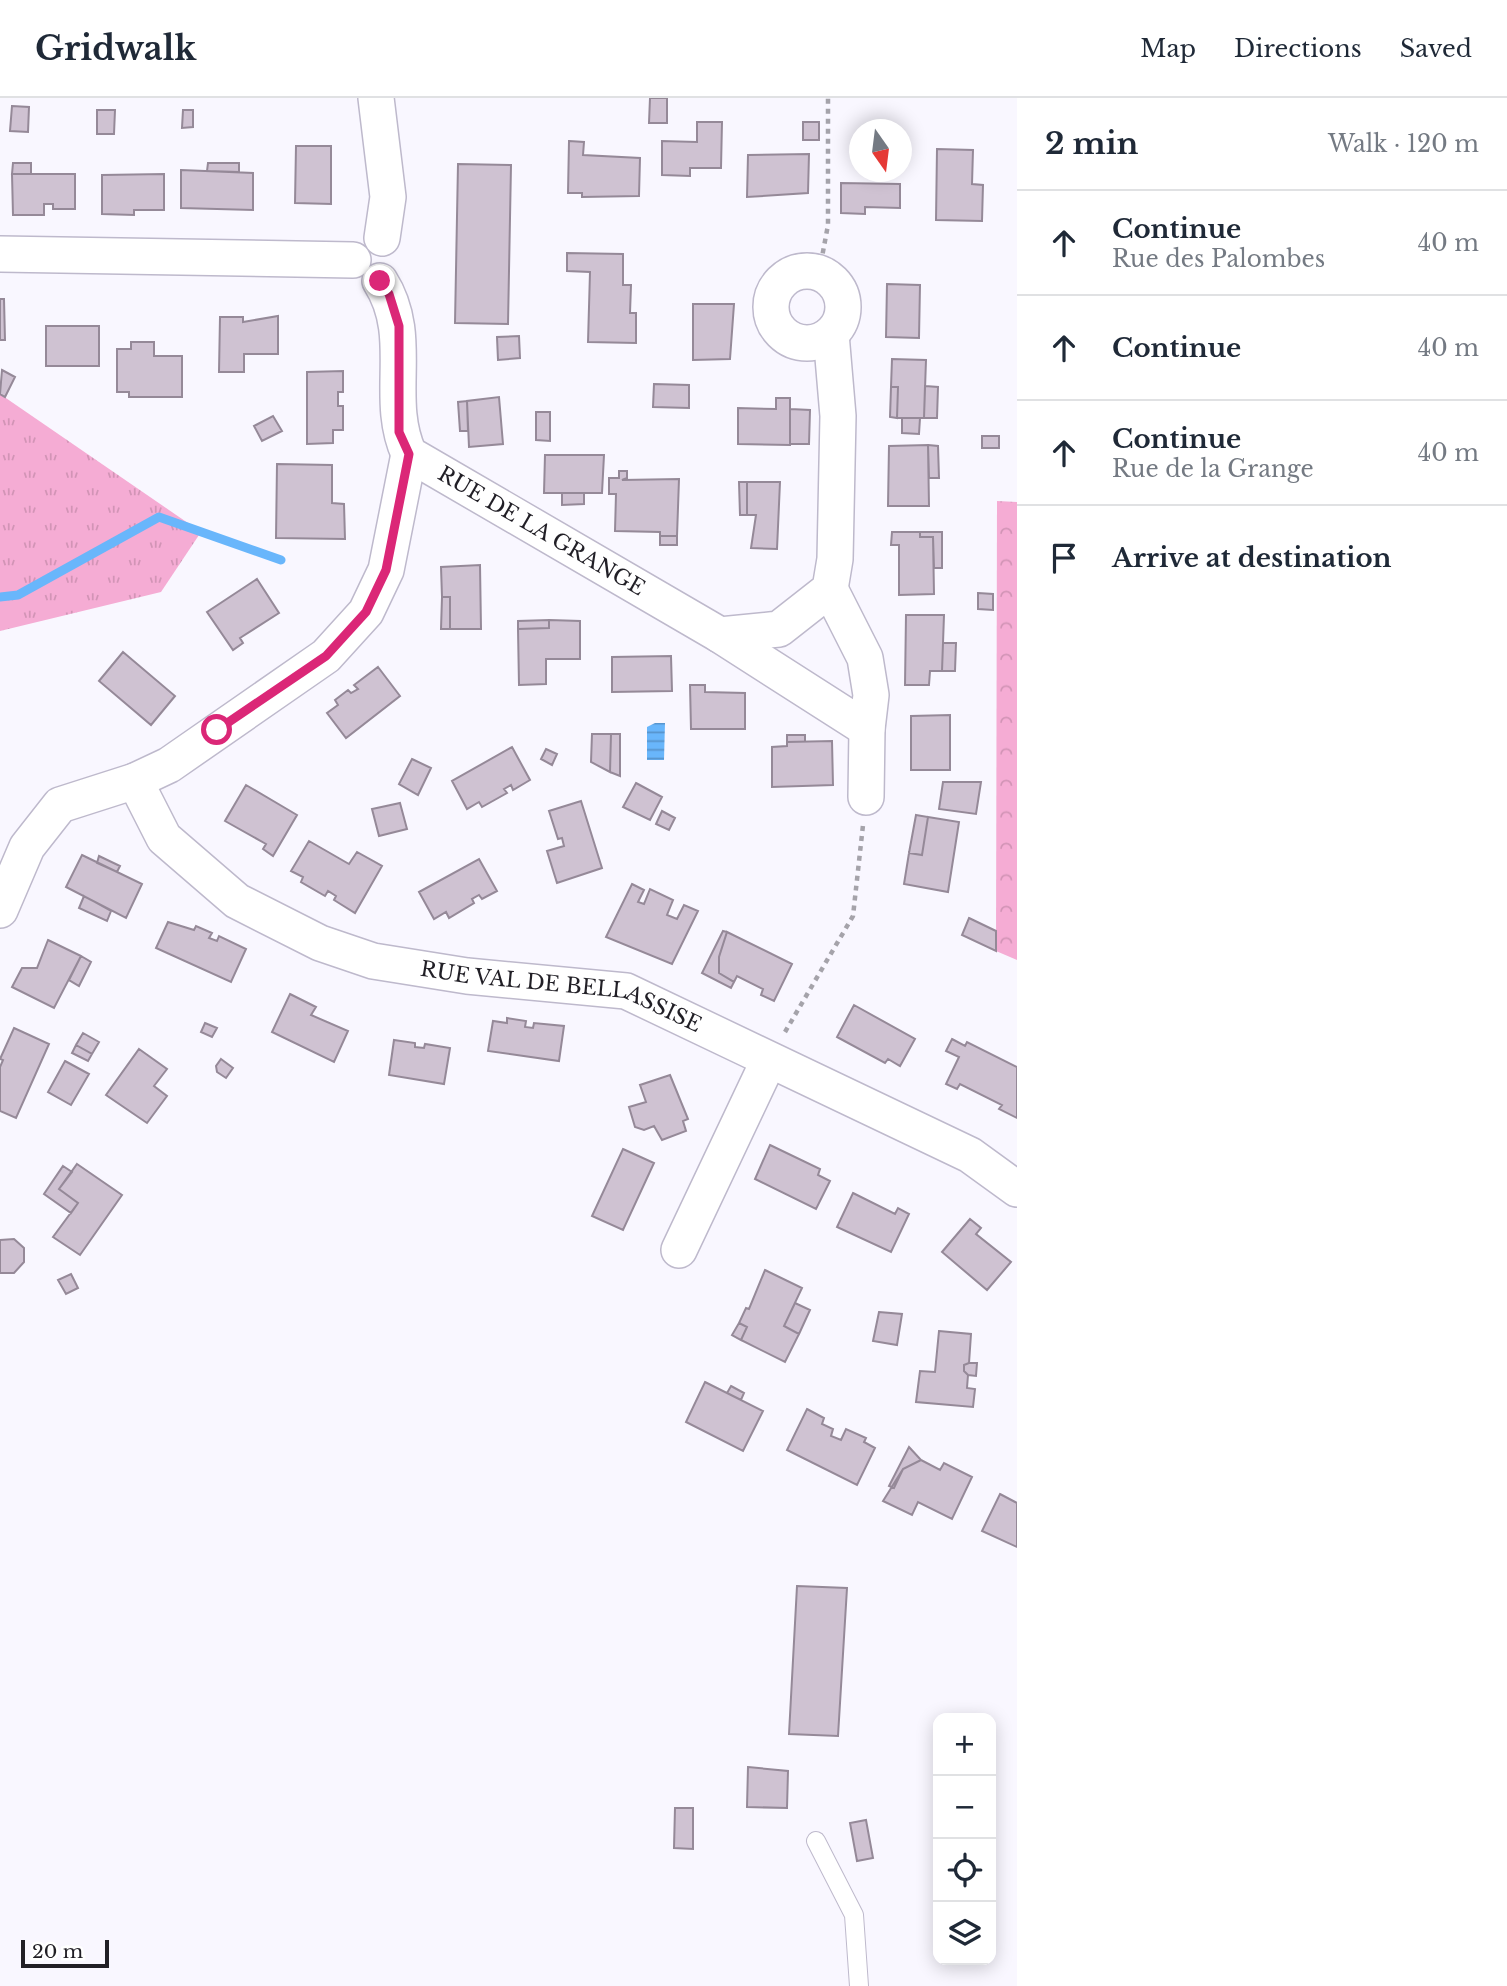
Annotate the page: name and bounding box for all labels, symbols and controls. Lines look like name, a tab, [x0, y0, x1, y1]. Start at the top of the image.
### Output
text: Gridwalk	[35, 28, 196, 69]
text: Map	[1140, 34, 1196, 63]
text: Directions	[1234, 34, 1362, 63]
text: Saved	[1400, 34, 1472, 63]
north arrow	[849, 119, 912, 182]
text: 2 min	[1045, 125, 1138, 162]
text: Walk · 120 m	[1328, 130, 1479, 158]
text: Continue	[1112, 213, 1241, 245]
icon: ahead	[1045, 224, 1083, 262]
text: 40 m	[1418, 229, 1479, 257]
text: Rue des Palombes	[1112, 245, 1325, 273]
route end	[364, 265, 395, 296]
icon: ahead	[1045, 329, 1083, 367]
text: Continue	[1112, 332, 1241, 364]
text: 40 m	[1418, 334, 1479, 362]
text: Continue	[1112, 423, 1241, 455]
icon: ahead	[1045, 434, 1083, 472]
text: 40 m	[1418, 439, 1479, 467]
text: Rue de la Grange	[1112, 455, 1314, 483]
street label: RUE DE LA GRANGE	[433, 461, 650, 601]
icon: arrive	[1045, 539, 1083, 577]
text: Arrive at destination	[1112, 542, 1392, 574]
route start	[201, 714, 232, 745]
street label: RUE VAL DE BELLASSISE	[419, 956, 706, 1038]
map controls	[933, 1713, 996, 1965]
button: +	[933, 1713, 996, 1776]
button: −	[933, 1776, 996, 1839]
button: locate	[933, 1839, 996, 1902]
button: layers	[933, 1902, 996, 1965]
scale bar	[21, 1937, 108, 1969]
text: 20 m	[32, 1940, 83, 1963]

